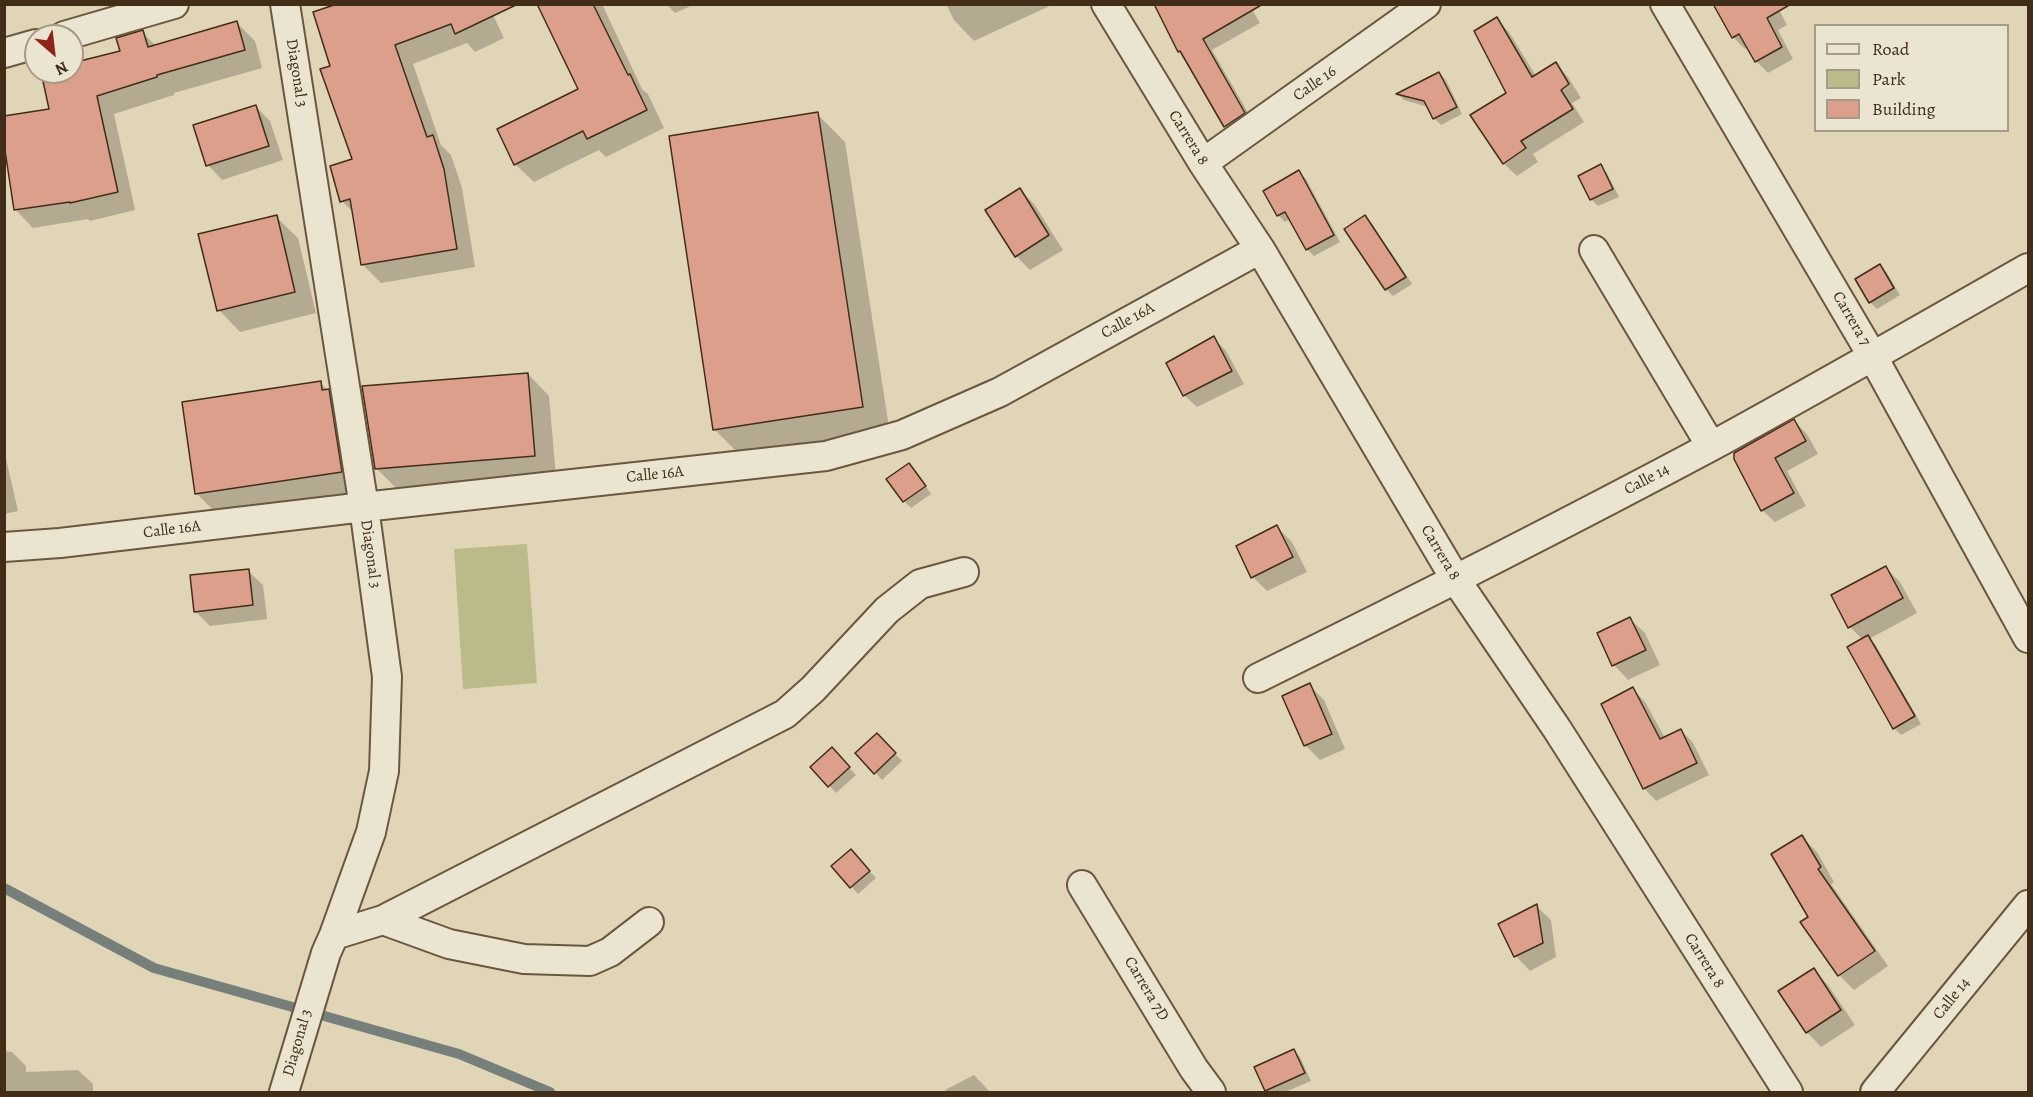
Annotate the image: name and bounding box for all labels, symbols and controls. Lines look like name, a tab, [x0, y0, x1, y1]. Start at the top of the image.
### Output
north arrow	[24, 24, 84, 84]
legend	[1814, 24, 2009, 132]
street label: Diagonal 3	[281, 37, 311, 109]
text: Road	[1872, 37, 1909, 61]
text: N	[51, 56, 72, 81]
street label: Calle 16	[1290, 62, 1340, 106]
text: Park	[1872, 67, 1906, 91]
text: Building	[1872, 97, 1936, 121]
street label: Carrera 8	[1164, 107, 1212, 169]
street label: Carrera 7	[1828, 288, 1874, 350]
street label: Calle 16A	[1098, 299, 1158, 343]
street label: Calle 14	[1621, 460, 1673, 500]
street label: Calle 16A	[625, 462, 685, 488]
street label: Calle 16A	[142, 517, 202, 543]
street label: Diagonal 3	[356, 518, 384, 590]
street label: Carrera 8	[1416, 522, 1464, 584]
street label: Carrera 8	[1680, 930, 1728, 992]
street label: Carrera 7D	[1119, 953, 1173, 1025]
street label: Calle 14	[1929, 974, 1975, 1024]
street label: Diagonal 3	[279, 1007, 317, 1079]

